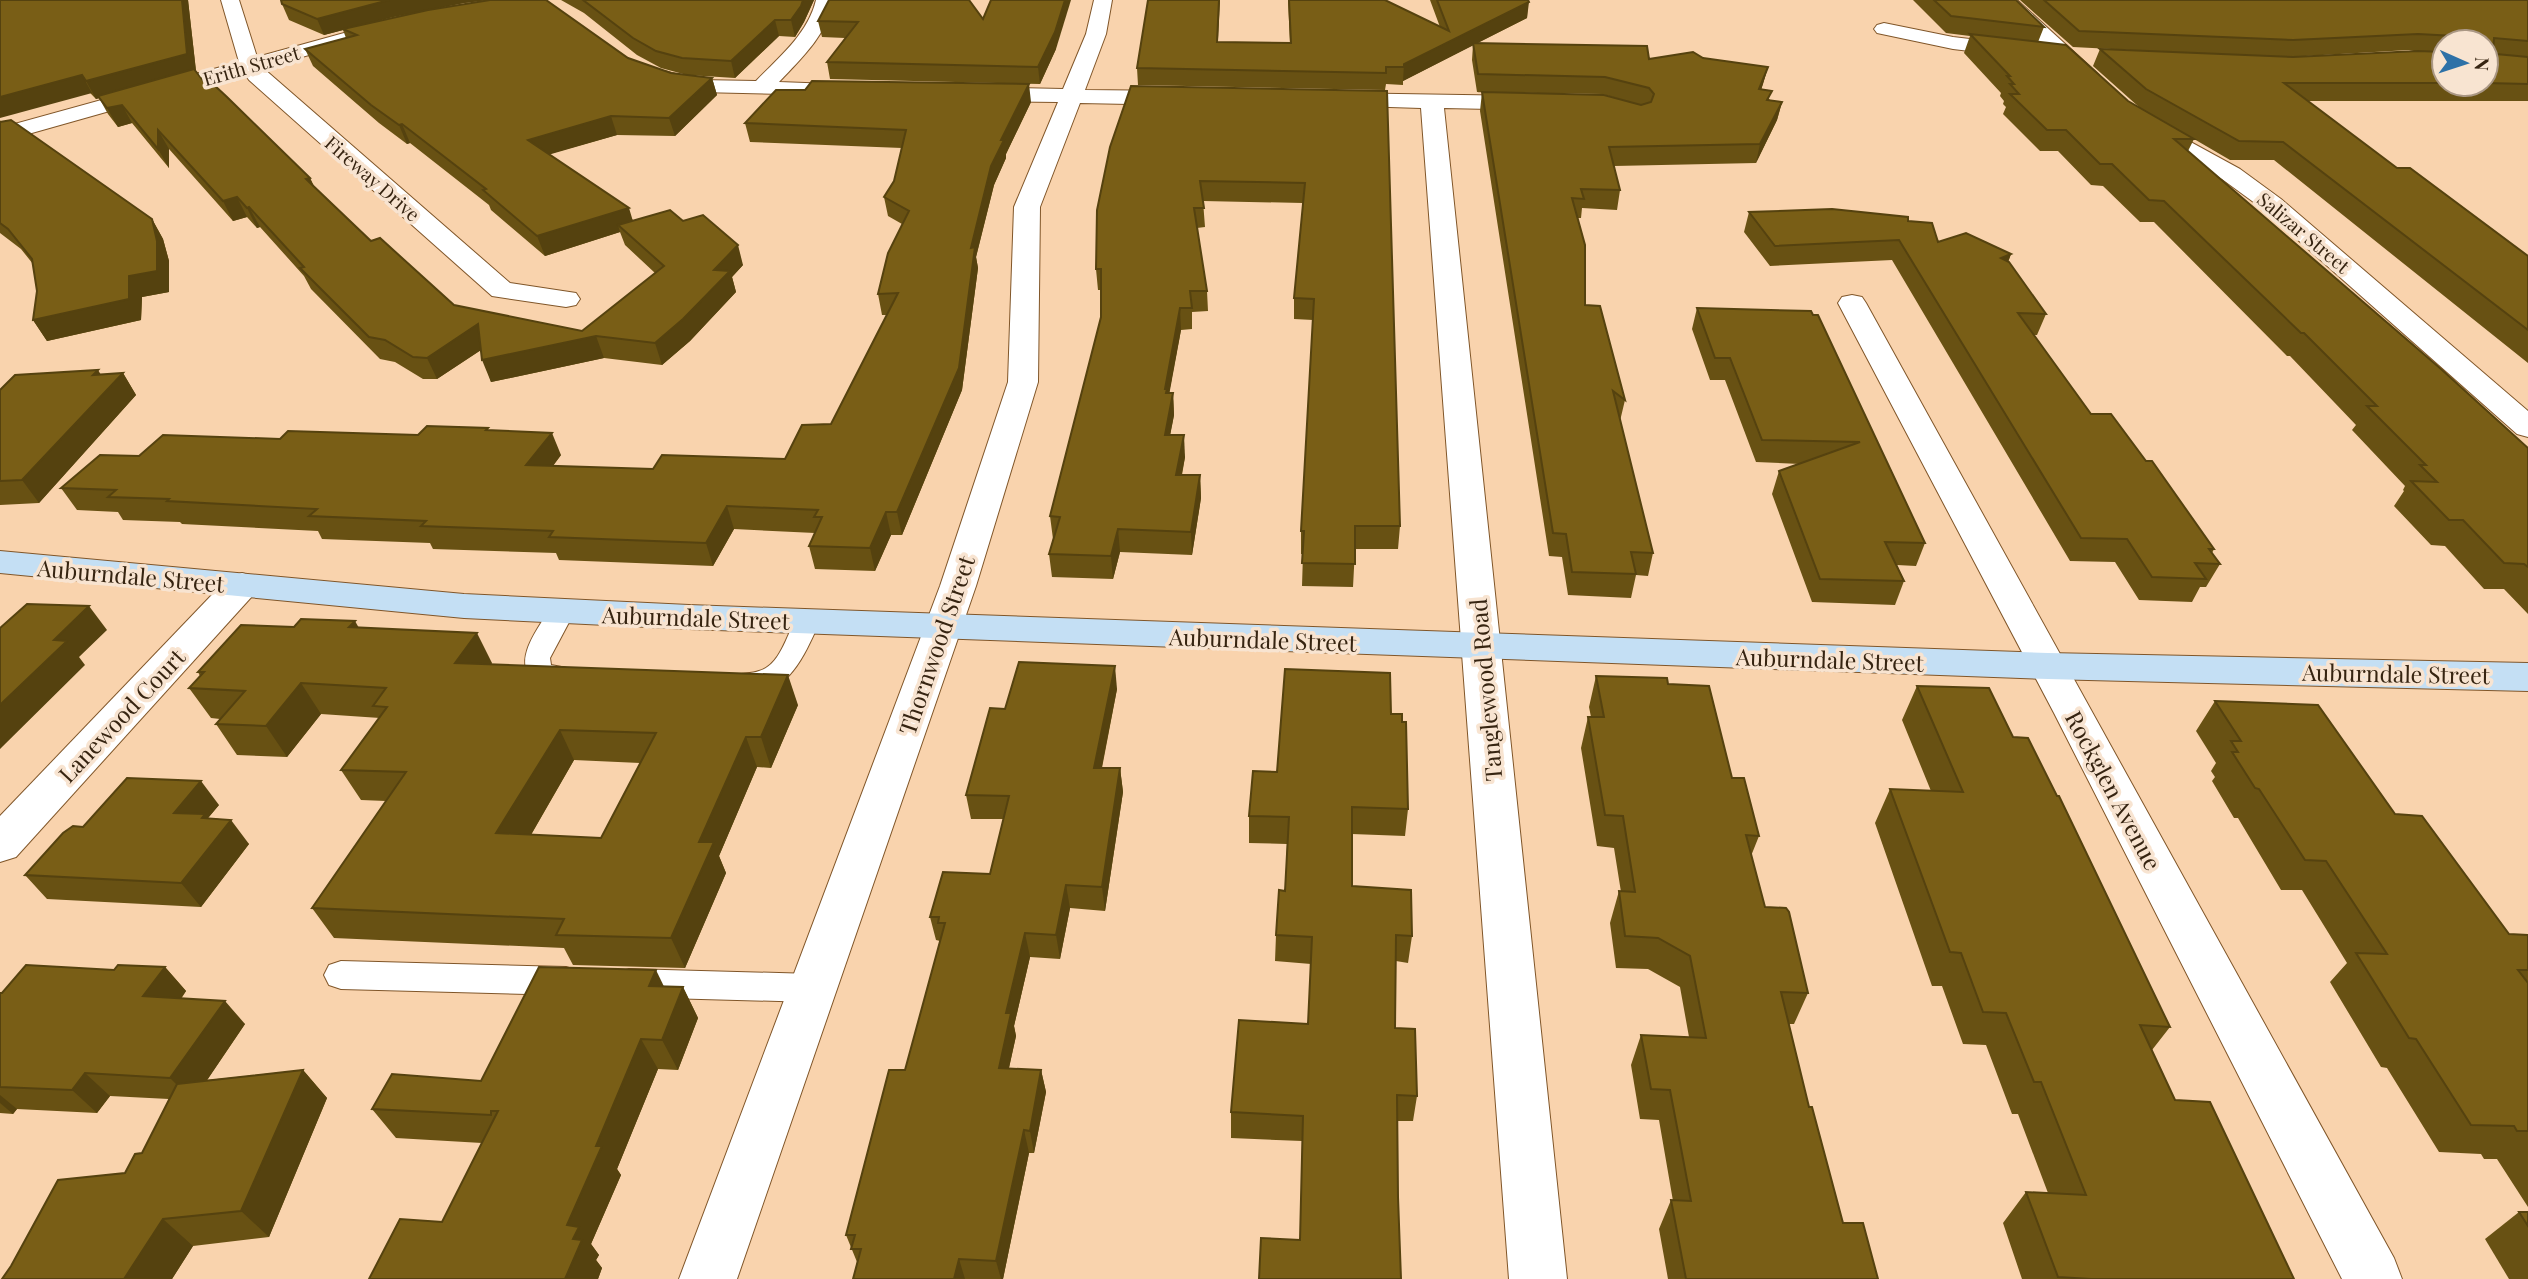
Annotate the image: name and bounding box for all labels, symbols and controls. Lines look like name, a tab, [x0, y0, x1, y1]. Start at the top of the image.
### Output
north arrow	[2430, 28, 2500, 98]
street label: Erith Street	[200, 39, 303, 91]
text: N	[2470, 56, 2496, 72]
street label: Fireway Drive	[320, 129, 426, 227]
street label: Salizar Street	[2252, 186, 2356, 278]
street label: Thornwood Street	[891, 550, 981, 739]
street label: Auburndale Street	[35, 551, 227, 599]
street label: Tanglewood Road	[1462, 597, 1508, 783]
street label: Auburndale Street	[601, 598, 791, 636]
street label: Auburndale Street	[1168, 620, 1358, 658]
street label: Auburndale Street	[1735, 640, 1925, 678]
street label: Lanewood Court	[51, 641, 192, 789]
street label: Auburndale Street	[2301, 656, 2491, 690]
street label: Rockglen Avenue	[2059, 705, 2169, 875]

